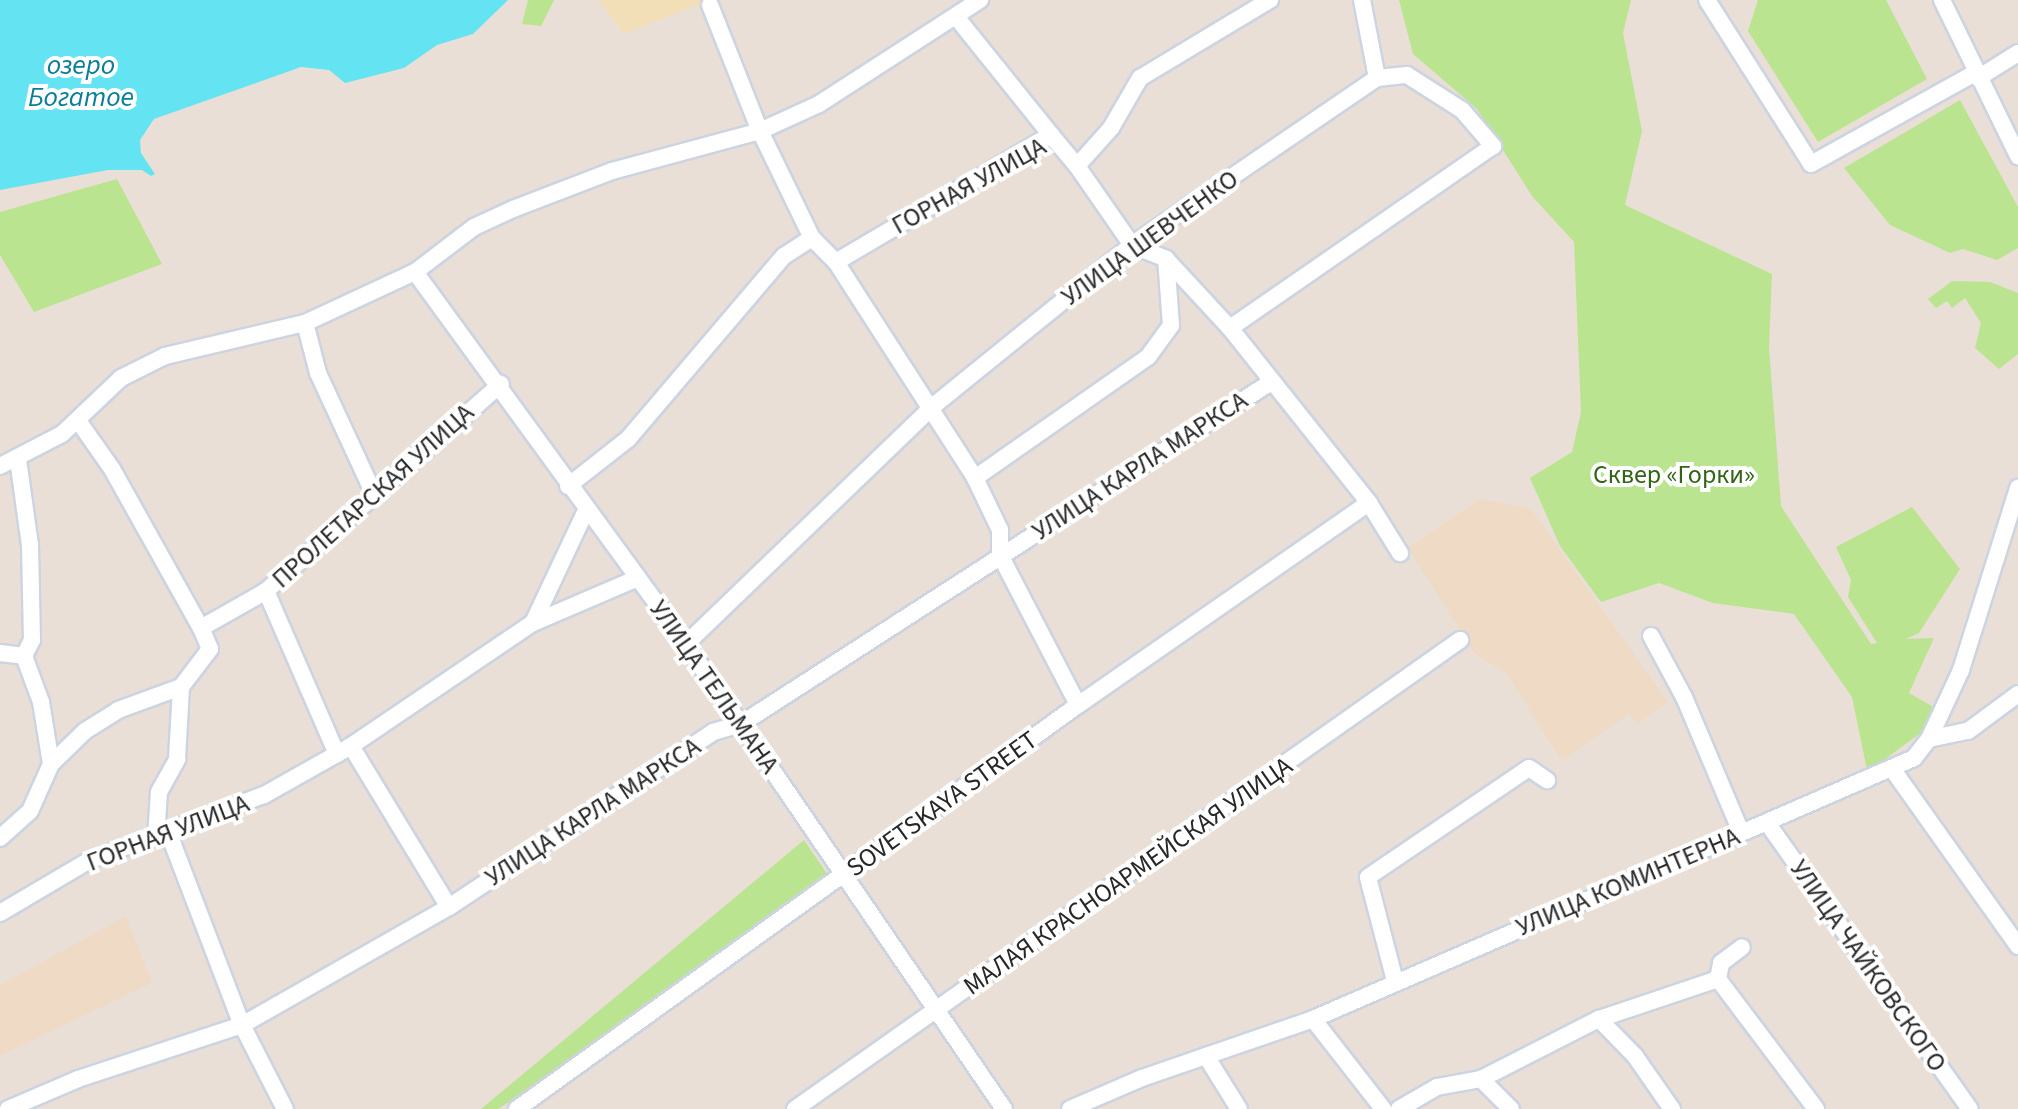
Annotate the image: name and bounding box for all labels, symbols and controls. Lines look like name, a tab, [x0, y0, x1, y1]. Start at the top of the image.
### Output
water label: озеро Богатое	[28, 48, 134, 114]
street label: ГОРНАЯ УЛИЦА	[886, 131, 1052, 241]
street label: УЛИЦА ШЕВЧЕНКО	[1056, 163, 1244, 313]
street label: УЛИЦА КАРЛА МАРКСА	[1027, 385, 1253, 547]
street label: ПРОЛЕТАРСКАЯ УЛИЦА	[266, 397, 480, 595]
park label: Сквер «Горки»	[1593, 459, 1755, 491]
street label: УЛИЦА ТЕЛЬМАНА	[643, 594, 785, 780]
street label: SOVETSKAYA STREET	[841, 724, 1043, 884]
street label: УЛИЦА КАРЛА МАРКСА	[480, 731, 706, 893]
street label: МАЛАЯ КРАСНОАРМЕЙСКАЯ УЛИЦА	[958, 750, 1298, 1002]
street label: ГОРНАЯ УЛИЦА	[82, 788, 254, 878]
street label: УЛИЦА КОМИНТЕРНА	[1512, 821, 1744, 943]
street label: УЛИЦА ЧАЙКОВСКОГО	[1783, 854, 1953, 1078]

